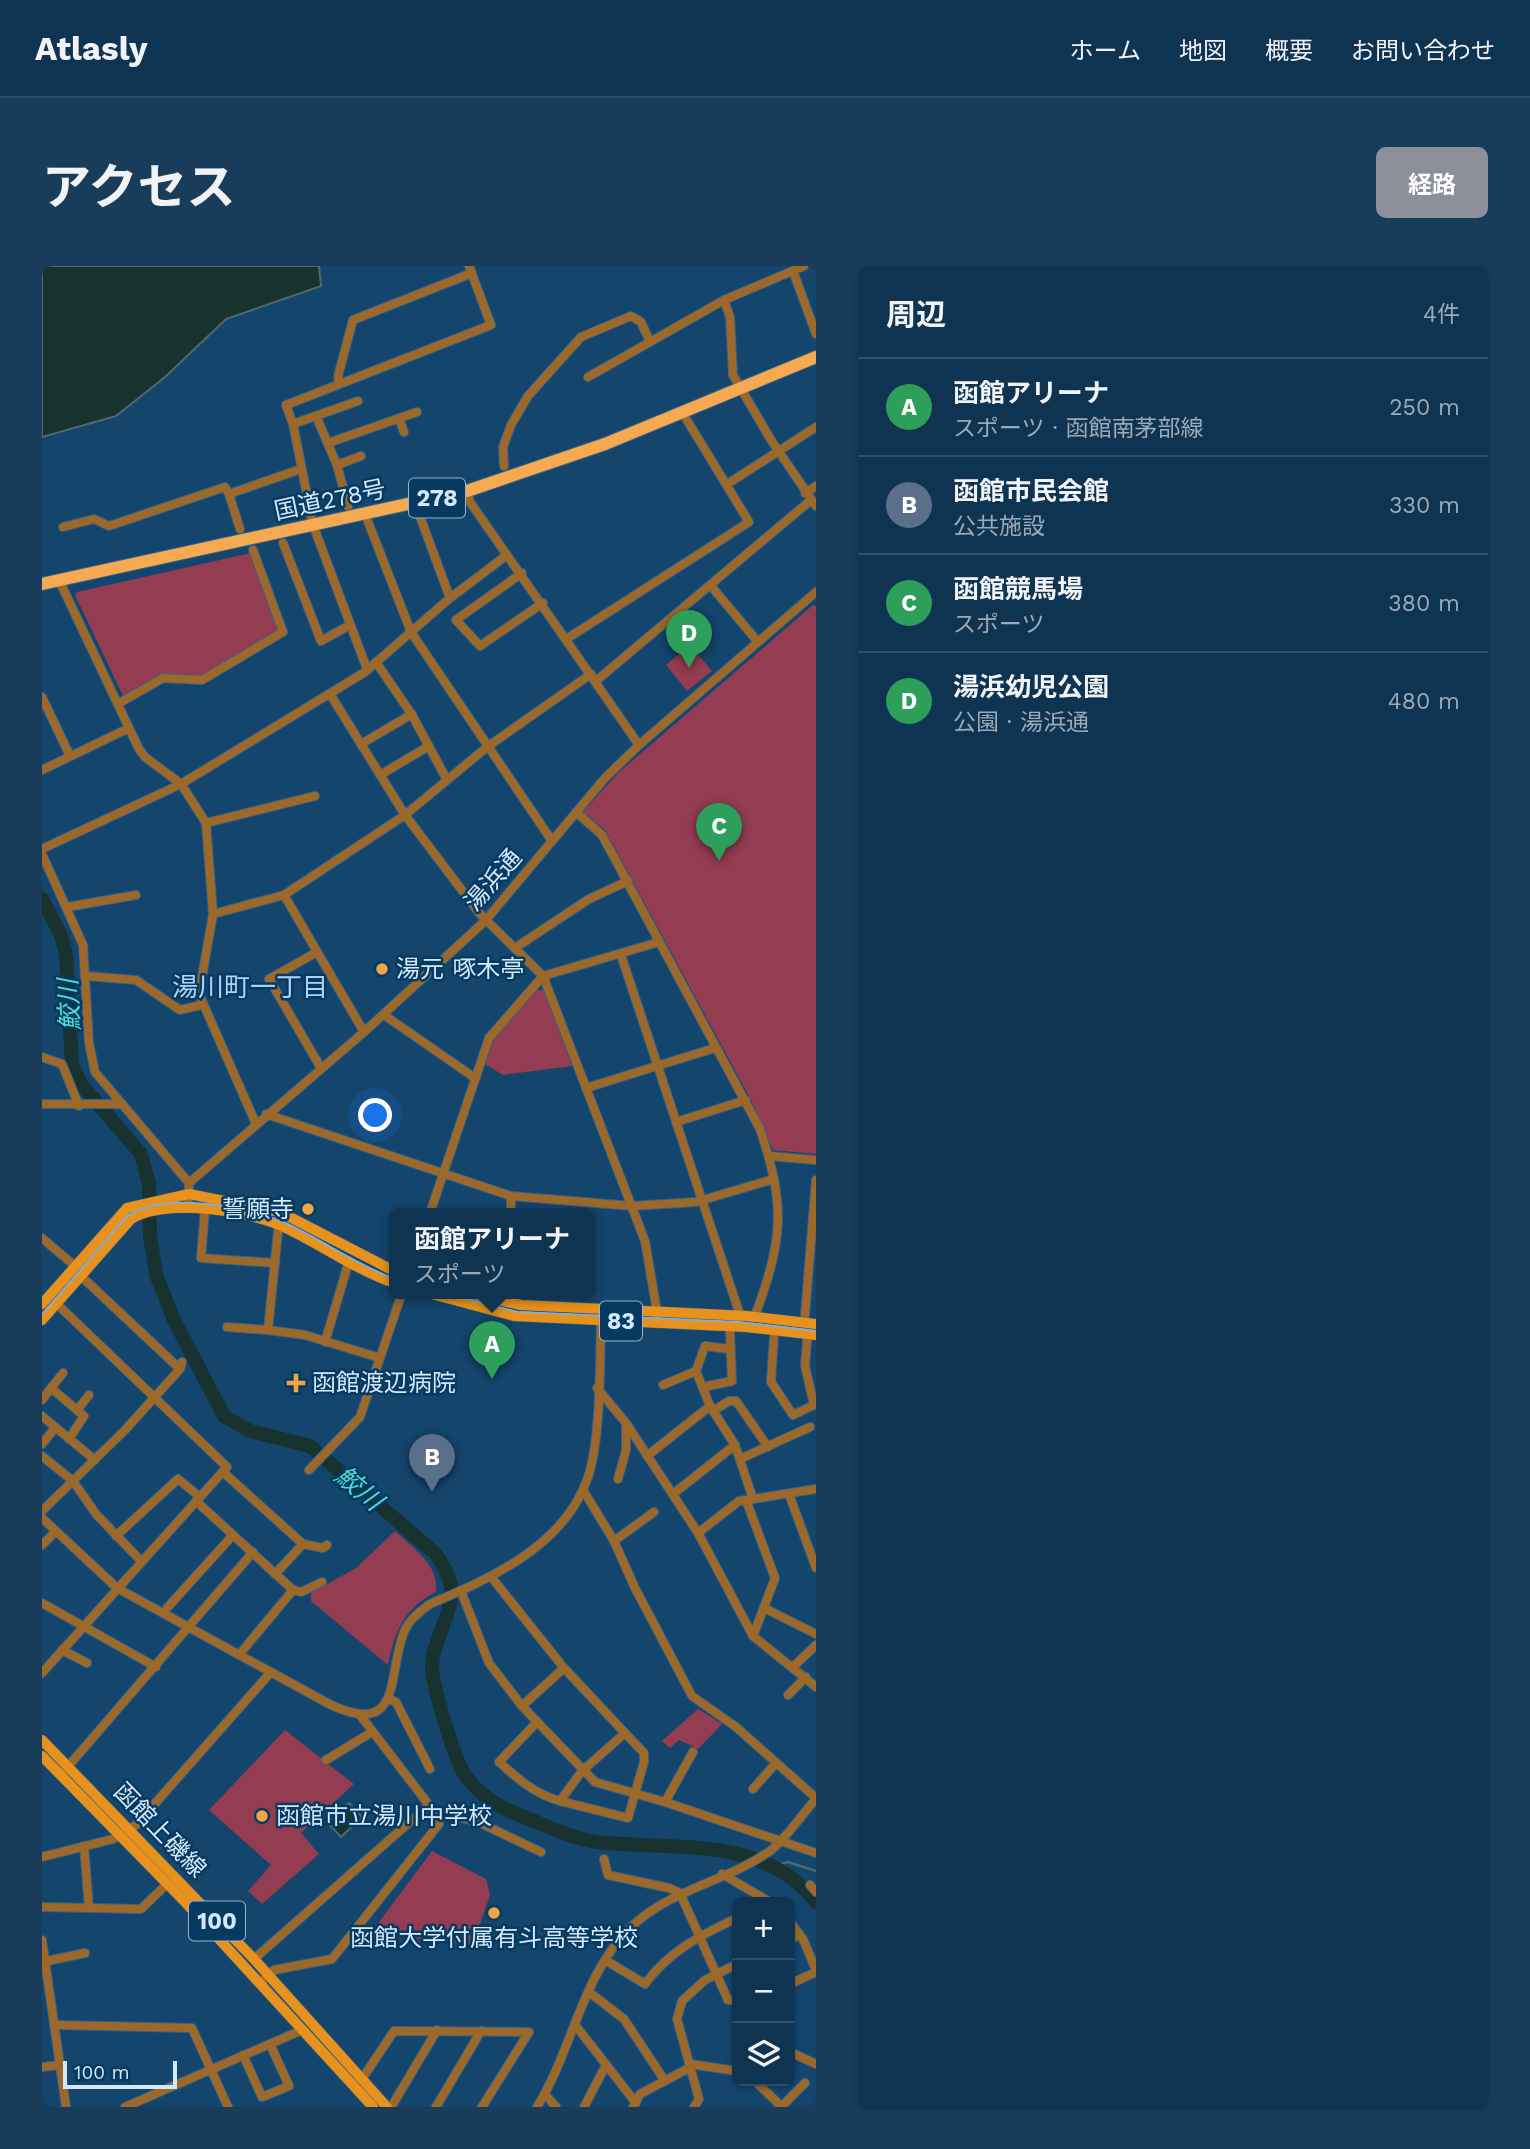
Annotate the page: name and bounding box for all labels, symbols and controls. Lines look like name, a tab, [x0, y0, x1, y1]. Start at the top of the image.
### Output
text: Atlasly	[35, 29, 147, 68]
text: ホーム	[1070, 37, 1141, 65]
text: 地図	[1179, 37, 1227, 65]
text: 概要	[1265, 37, 1313, 65]
text: お問い合わせ	[1351, 37, 1495, 65]
button: 経路	[1376, 147, 1488, 218]
text: アクセス	[42, 158, 236, 216]
text: 周辺	[886, 297, 946, 332]
text: 4件	[1423, 301, 1460, 328]
text: 函館アリーナ	[953, 378, 1109, 408]
text: A	[901, 394, 917, 421]
text: 250 m	[1389, 394, 1460, 421]
text: スポーツ · 函館南茅部線	[953, 415, 1203, 442]
street label: 国道278号	[272, 475, 388, 525]
text: 函館市民会館	[953, 476, 1109, 506]
road number: 278	[409, 479, 465, 518]
text: B	[901, 492, 917, 519]
text: 330 m	[1389, 492, 1460, 519]
text: 公共施設	[953, 513, 1045, 540]
text: 函館競馬場	[953, 574, 1083, 604]
text: C	[901, 590, 917, 617]
text: 380 m	[1388, 590, 1460, 617]
pin: D	[666, 610, 712, 668]
text: スポーツ	[953, 611, 1045, 638]
text: 湯浜幼児公園	[953, 672, 1109, 702]
text: D	[901, 688, 917, 715]
text: 480 m	[1388, 688, 1460, 715]
text: 公園 · 湯浜通	[953, 709, 1089, 736]
pin: C	[696, 803, 742, 861]
street label: 湯浜通	[459, 844, 527, 916]
place label: 湯元 啄木亭	[396, 955, 524, 983]
marker: 湯元 啄木亭	[374, 961, 390, 977]
district label: 湯川町一丁目	[172, 972, 328, 1002]
water label: 鮫川	[53, 975, 85, 1032]
your location	[358, 1098, 392, 1132]
place label: 誓願寺	[222, 1195, 294, 1223]
marker: 誓願寺	[300, 1201, 316, 1217]
popup	[389, 1208, 595, 1299]
text: 函館アリーナ	[414, 1224, 570, 1254]
text: スポーツ	[414, 1261, 506, 1288]
road number: 83	[600, 1302, 642, 1340]
pin: A	[469, 1321, 515, 1379]
place label: 函館渡辺病院	[312, 1369, 456, 1397]
marker: 函館渡辺病院	[286, 1373, 306, 1393]
pin: B	[409, 1434, 455, 1492]
water label: 鮫川	[329, 1460, 391, 1518]
street label: 函館上磯線	[108, 1777, 212, 1883]
place label: 函館市立湯川中学校	[276, 1802, 492, 1830]
marker: 函館市立湯川中学校	[254, 1808, 270, 1824]
map controls	[732, 1897, 795, 2086]
button: +	[732, 1897, 795, 1960]
road number: 100	[189, 1902, 245, 1940]
marker: 函館大学付属有斗高等学校	[486, 1905, 502, 1921]
place label: 函館大学付属有斗高等学校	[350, 1924, 638, 1952]
button: −	[732, 1960, 795, 2023]
button: layers	[732, 2023, 795, 2086]
scale bar	[63, 2058, 177, 2090]
text: 100 m	[74, 2061, 130, 2084]

